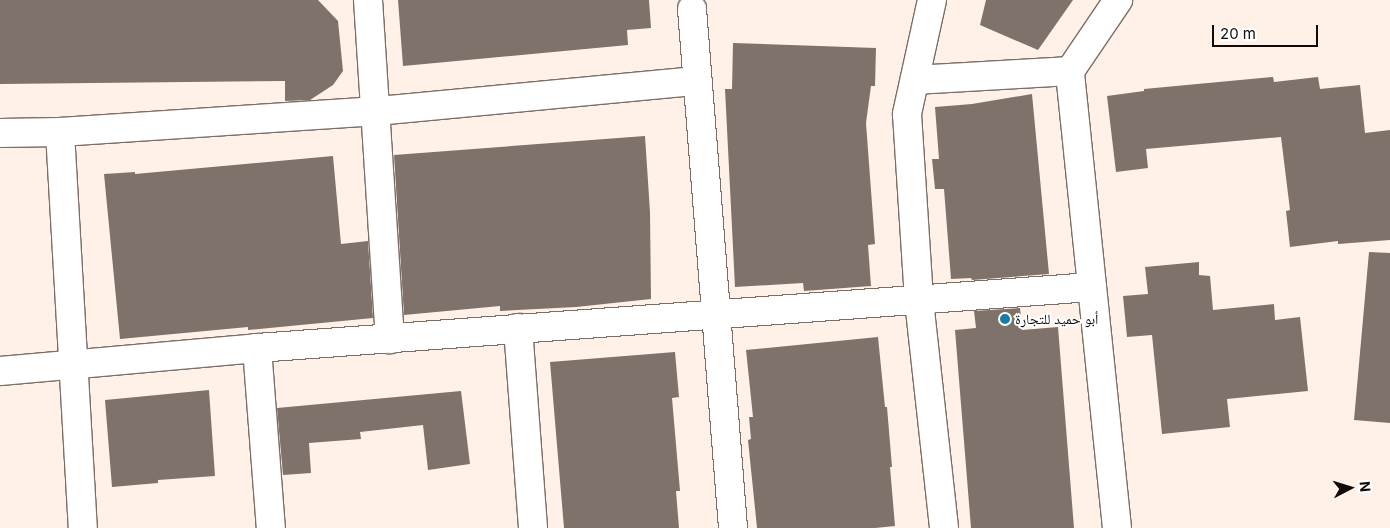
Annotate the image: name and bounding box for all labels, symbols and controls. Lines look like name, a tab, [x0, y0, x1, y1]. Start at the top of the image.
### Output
scale bar	[1215, 15, 1321, 47]
text: 20 m	[1220, 24, 1256, 43]
place label: أبو حميد للتجارة	[1015, 311, 1098, 327]
marker: أبو حميد للتجارة	[999, 313, 1011, 325]
north arrow	[1325, 463, 1375, 513]
text: N	[1357, 481, 1374, 493]

